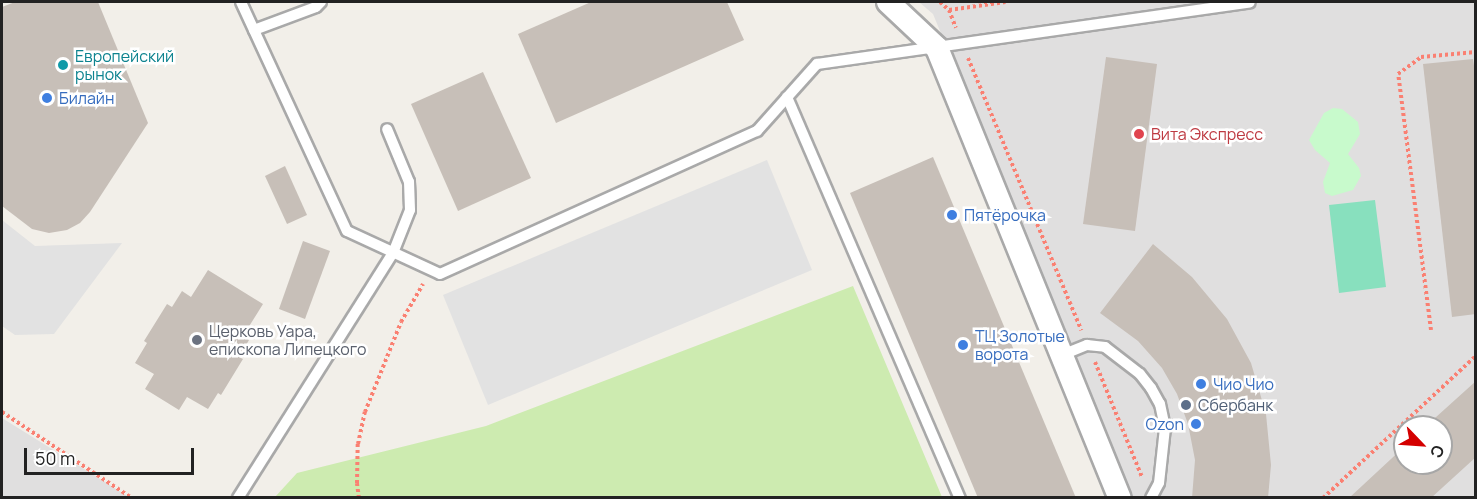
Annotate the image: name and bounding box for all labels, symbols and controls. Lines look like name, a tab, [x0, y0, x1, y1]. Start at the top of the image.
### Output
place label: Европейский рынок	[75, 46, 174, 84]
marker: Европейский рынок	[56, 58, 70, 72]
place label: Билайн	[59, 88, 114, 108]
marker: Билайн	[40, 91, 54, 105]
place label: Вита Экспресс	[1151, 124, 1263, 144]
marker: Вита Экспресс	[1132, 127, 1146, 141]
place label: Пятёрочка	[964, 205, 1046, 225]
marker: Пятёрочка	[945, 208, 959, 222]
place label: Церковь Уара, епископа Липецкого	[209, 321, 366, 359]
place label: ТЦ Золотые ворота	[975, 326, 1065, 364]
marker: Церковь Уара, епископа Липецкого	[190, 333, 204, 347]
marker: ТЦ Золотые ворота	[956, 338, 970, 352]
place label: Чио Чио	[1213, 374, 1274, 394]
marker: Чио Чио	[1194, 377, 1208, 391]
place label: Сбербанк	[1198, 395, 1273, 415]
marker: Сбербанк	[1179, 398, 1193, 412]
place label: Ozon	[1146, 414, 1184, 434]
north arrow	[1393, 415, 1453, 475]
marker: Ozon	[1189, 417, 1203, 431]
scale bar	[27, 436, 196, 474]
text: С	[1425, 442, 1450, 462]
text: 50 m	[35, 446, 75, 470]

